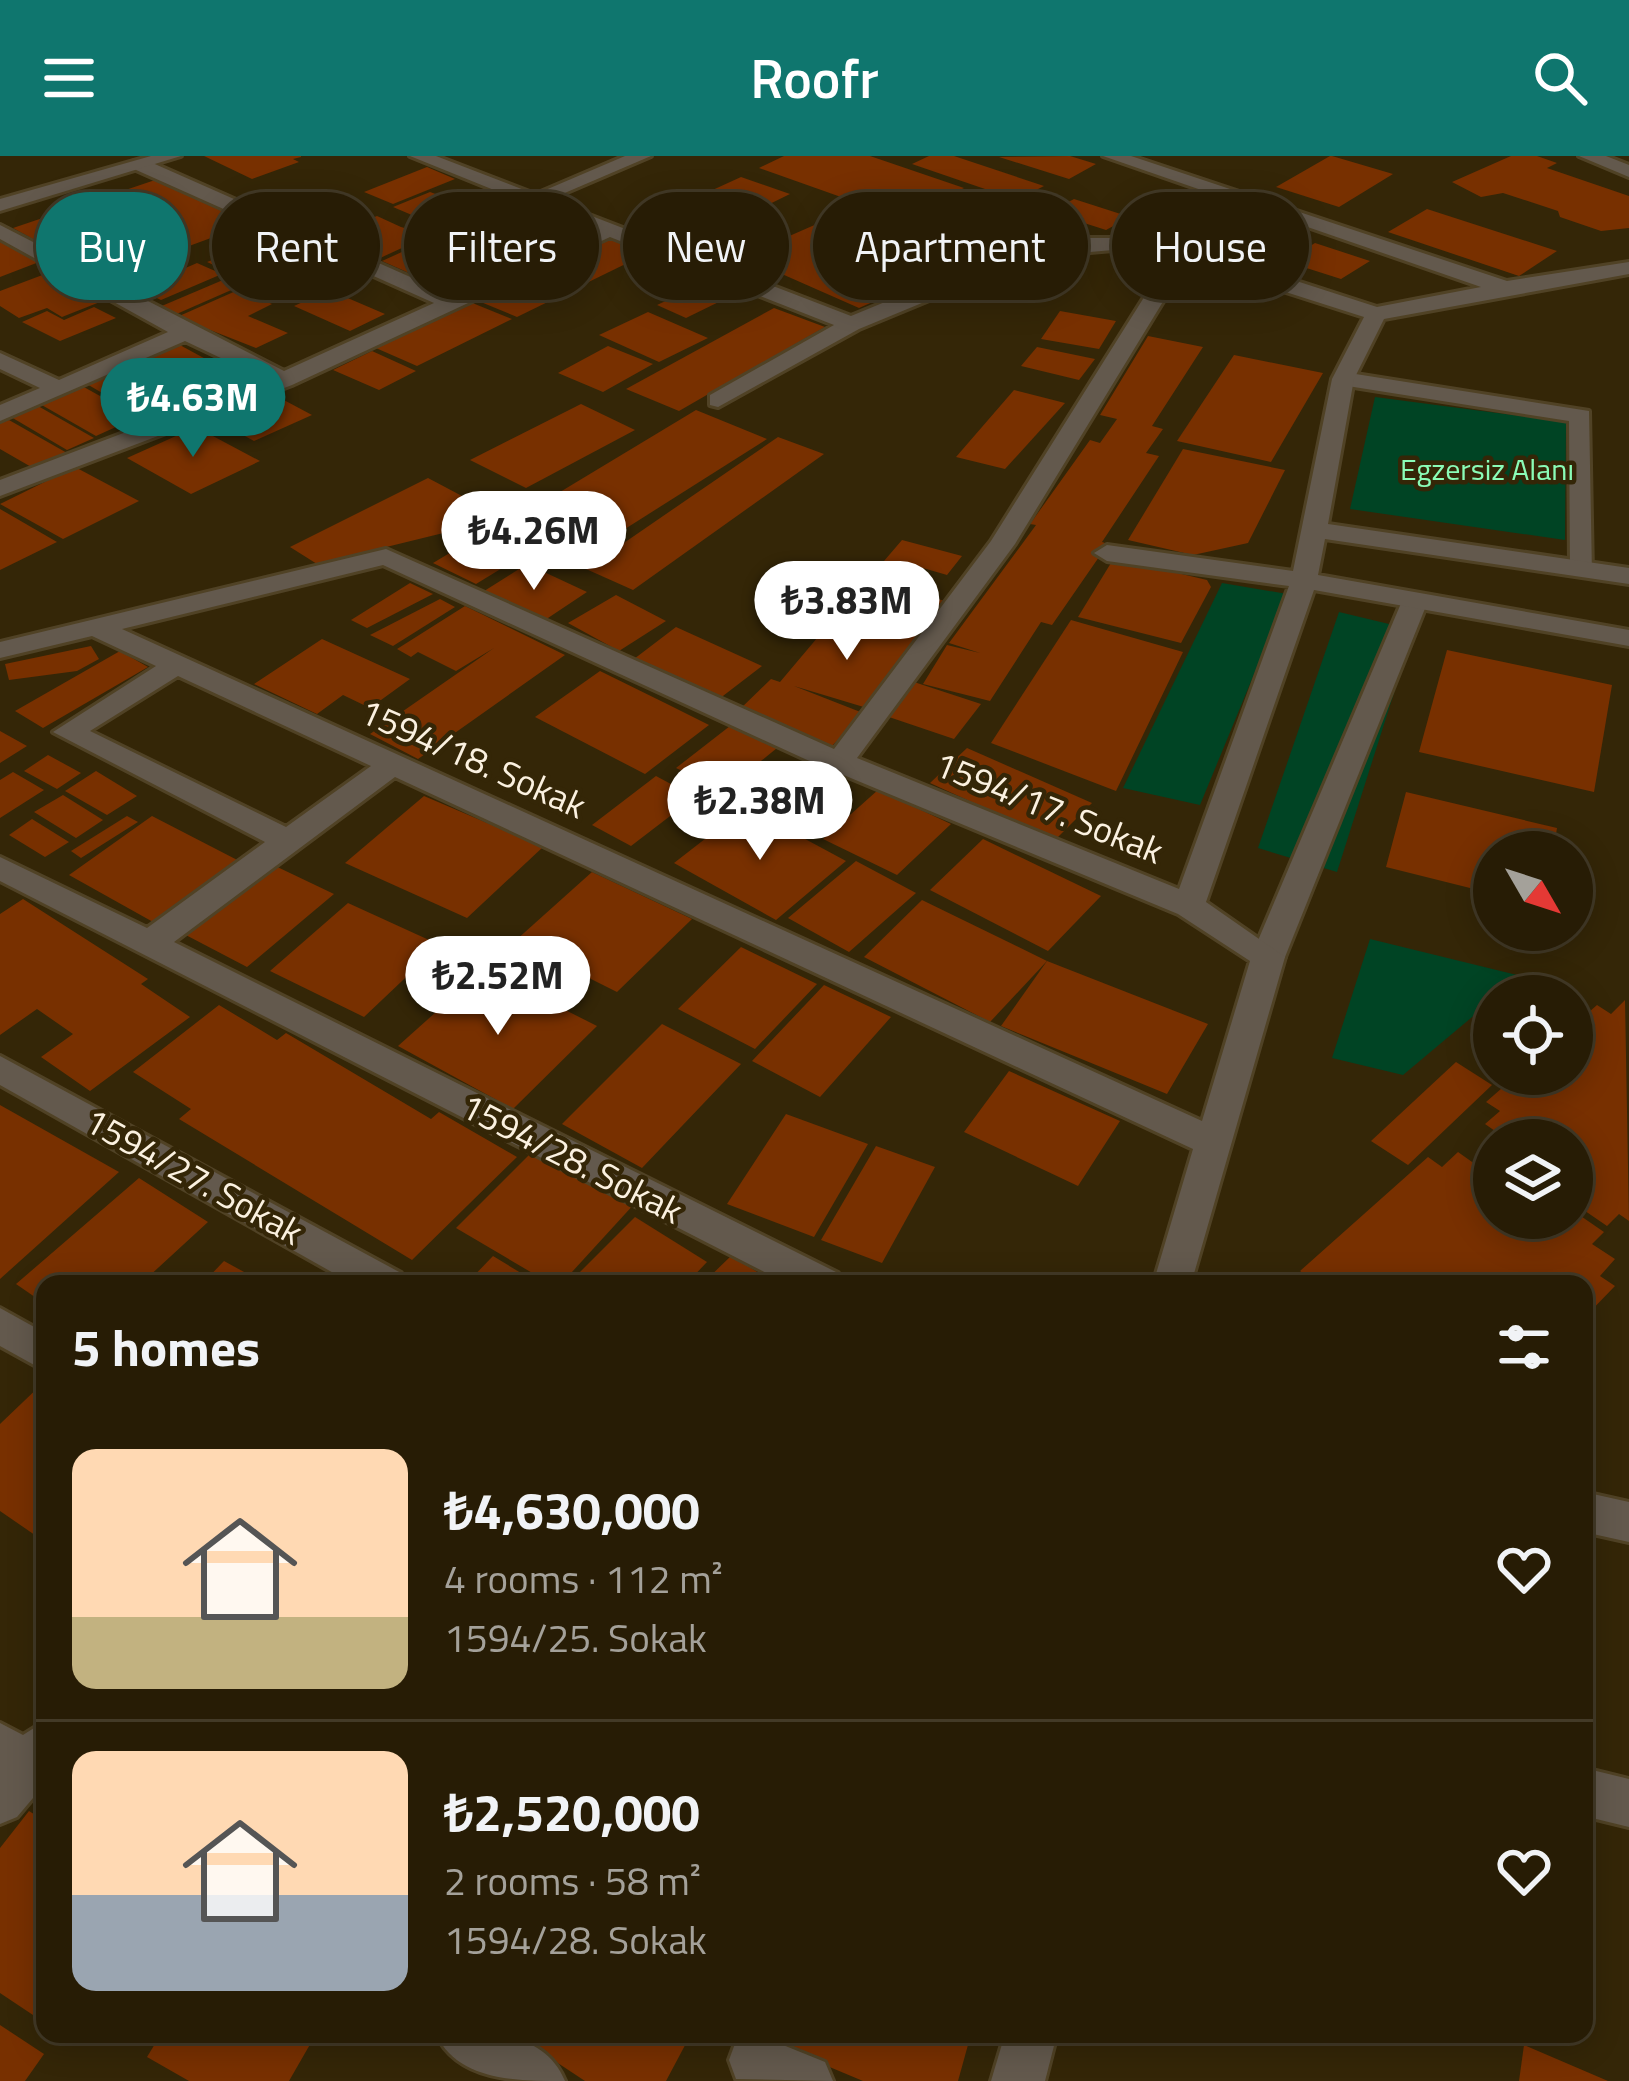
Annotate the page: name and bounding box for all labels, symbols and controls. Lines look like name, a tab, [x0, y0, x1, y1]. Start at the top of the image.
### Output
text: Roofr	[750, 37, 879, 119]
icon: menu	[36, 45, 102, 111]
icon: search	[1527, 45, 1593, 111]
chip: Buy	[36, 192, 188, 300]
chip: Rent	[212, 192, 380, 300]
chip: Filters	[404, 192, 599, 300]
chip: New	[623, 192, 789, 300]
chip: Apartment	[813, 192, 1088, 300]
chip: House	[1112, 192, 1309, 300]
pin: ₺4.63M	[95, 358, 291, 460]
text: ₺4.63M	[127, 367, 259, 426]
park label: Egzersiz Alanı	[1400, 446, 1574, 492]
pin: ₺4.26M	[436, 491, 632, 593]
text: ₺4.26M	[468, 500, 600, 559]
pin: ₺3.83M	[749, 561, 945, 663]
text: ₺3.83M	[781, 570, 913, 629]
street label: 1594/18. Sokak	[351, 683, 595, 832]
street label: 1594/17. Sokak	[926, 736, 1172, 877]
pin: ₺2.38M	[662, 761, 858, 863]
text: ₺2.38M	[694, 770, 826, 829]
north arrow	[1473, 831, 1593, 951]
map controls	[1473, 831, 1593, 1239]
pin: ₺2.52M	[400, 936, 596, 1038]
text: ₺2.52M	[432, 945, 564, 1004]
button: locate	[1473, 975, 1593, 1095]
street label: 1594/28. Sokak	[452, 1078, 693, 1237]
street label: 1594/27. Sokak	[75, 1093, 314, 1258]
button: layers	[1473, 1119, 1593, 1239]
text: 5 homes	[72, 1308, 260, 1386]
icon: filters	[1491, 1314, 1557, 1380]
text: ₺4,630,000	[444, 1471, 700, 1549]
icon: home	[168, 1497, 312, 1641]
icon: heart	[1491, 1536, 1557, 1602]
text: 4 rooms · 112 m²	[444, 1549, 723, 1608]
text: 1594/25. Sokak	[444, 1608, 707, 1667]
text: ₺2,520,000	[444, 1773, 700, 1851]
icon: home	[168, 1799, 312, 1943]
icon: heart	[1491, 1838, 1557, 1904]
text: 2 rooms · 58 m²	[444, 1851, 701, 1910]
text: 1594/28. Sokak	[444, 1910, 707, 1969]

